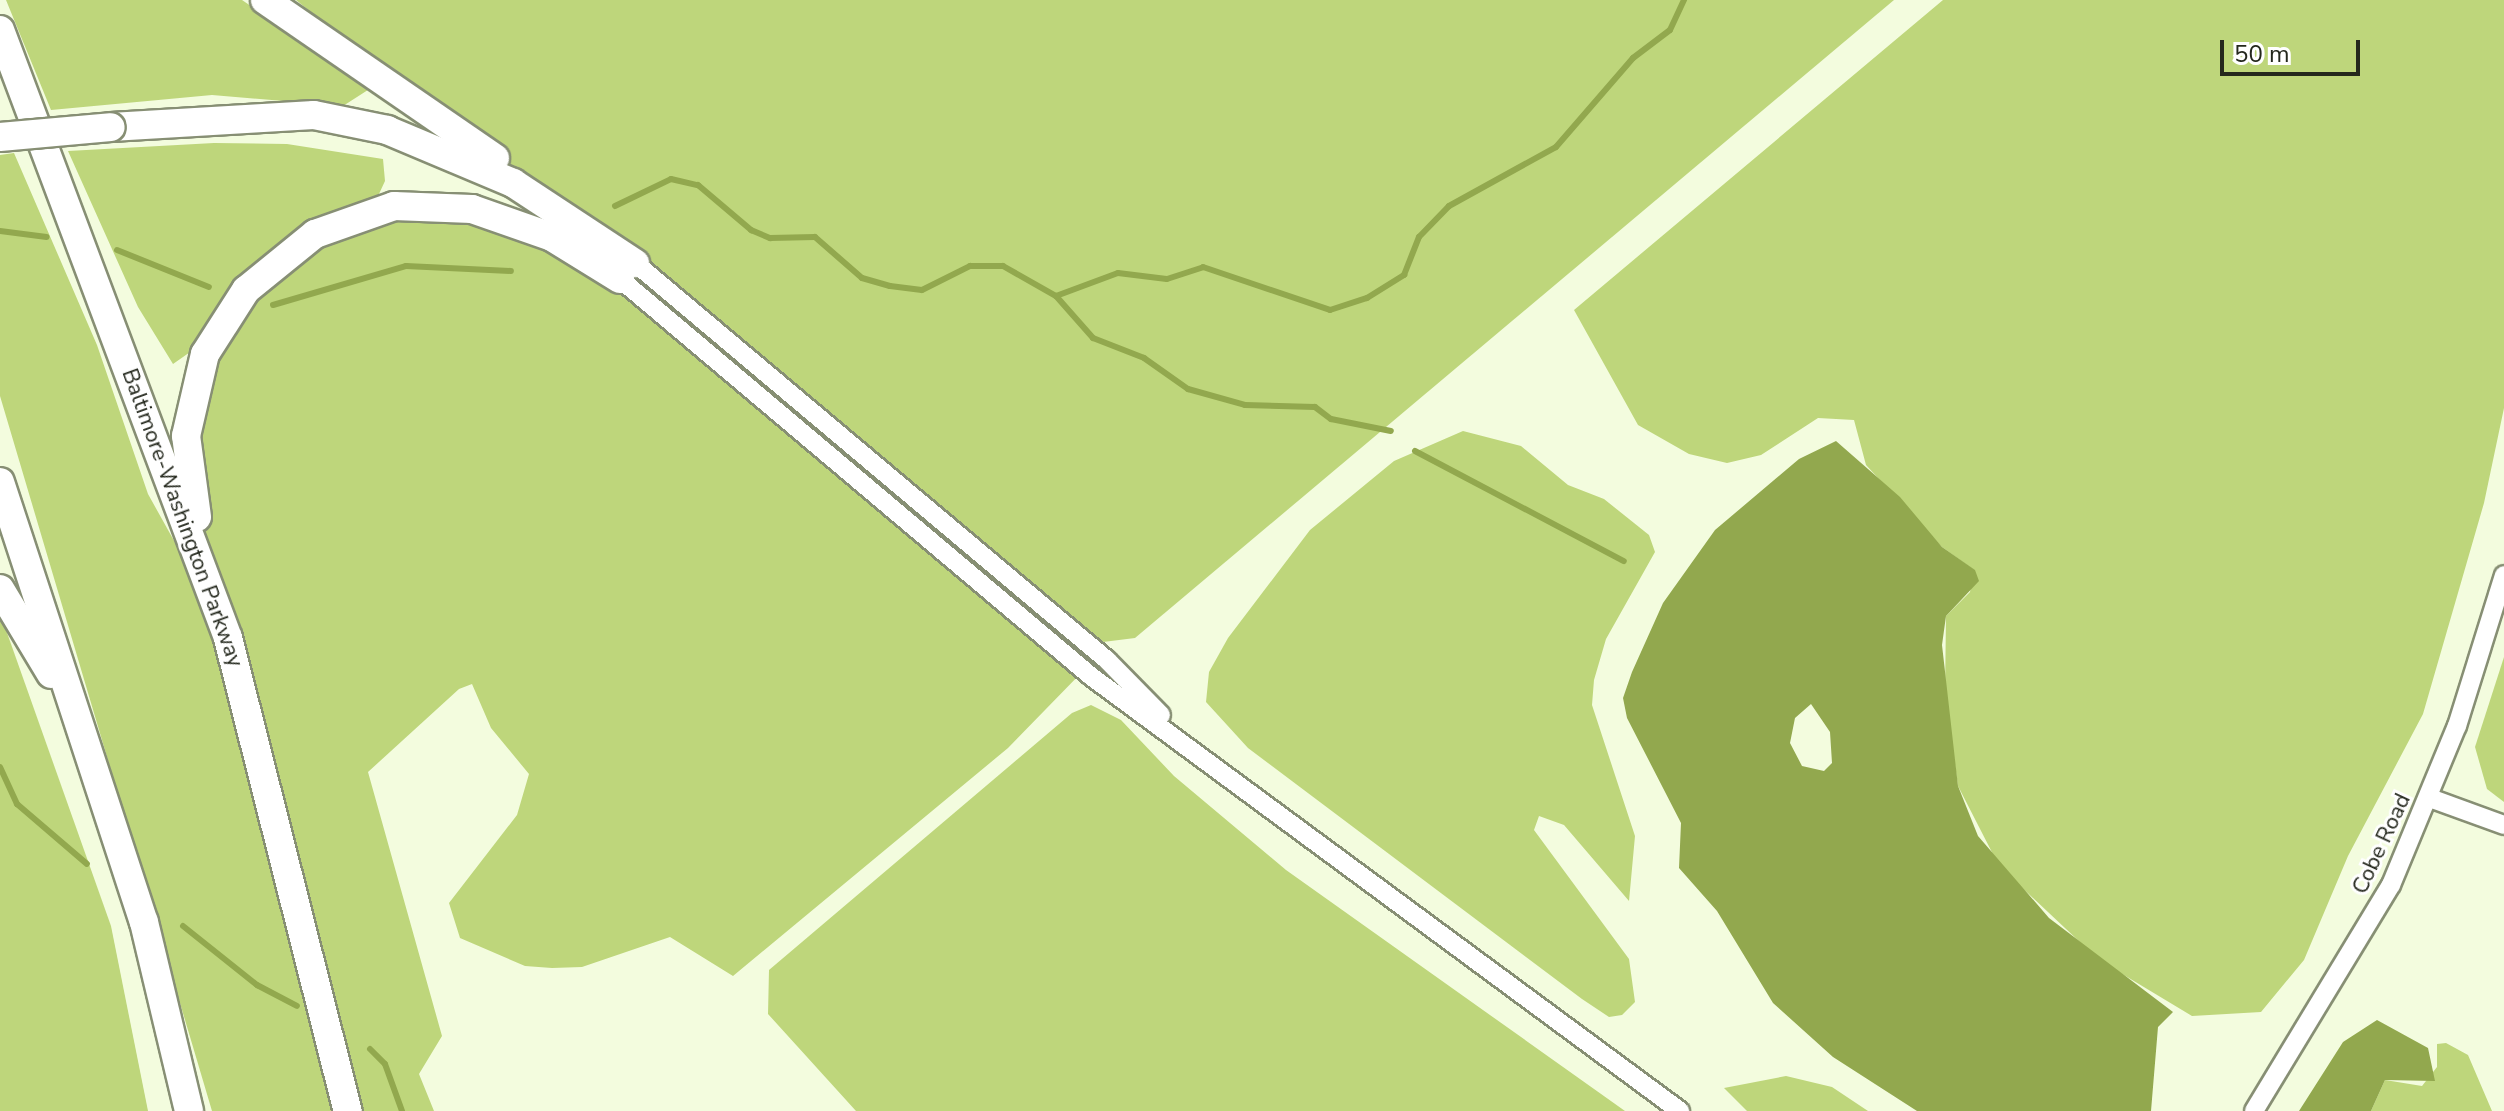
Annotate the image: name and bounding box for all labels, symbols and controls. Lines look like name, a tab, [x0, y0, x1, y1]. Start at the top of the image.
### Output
scale bar	[2224, 24, 2364, 74]
text: 50 m	[2234, 38, 2290, 70]
street label: Baltimore-Washington Parkway	[116, 365, 248, 671]
street label: Cobe Road	[2347, 790, 2417, 898]

